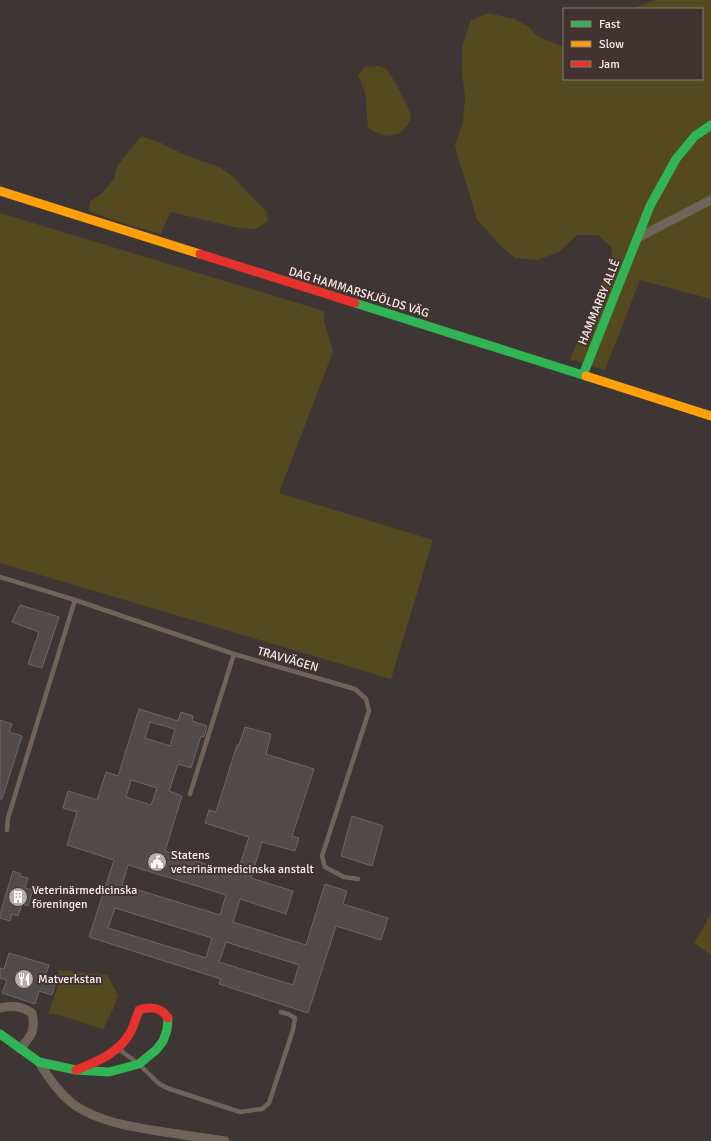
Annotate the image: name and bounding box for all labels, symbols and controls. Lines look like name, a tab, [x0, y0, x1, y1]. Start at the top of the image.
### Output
legend	[563, 8, 703, 80]
text: Fast	[599, 17, 620, 32]
text: Slow	[599, 37, 624, 52]
text: Jam	[599, 57, 620, 72]
street label: HAMMARBY ALLÉ	[575, 257, 624, 347]
street label: DAG HAMMARSKJÖLDS VÄG	[287, 264, 431, 321]
street label: TRAVVÄGEN	[256, 644, 320, 675]
place label: Statens veterinärmedicinska anstalt	[171, 848, 314, 877]
public building icon: Statens veterinärmedicinska anstalt	[146, 851, 168, 873]
place label: Veterinärmedicinska föreningen	[32, 883, 137, 912]
building icon: Veterinärmedicinska föreningen	[7, 886, 29, 908]
restaurant icon: Matverkstan	[13, 968, 35, 990]
place label: Matverkstan	[38, 972, 102, 987]

